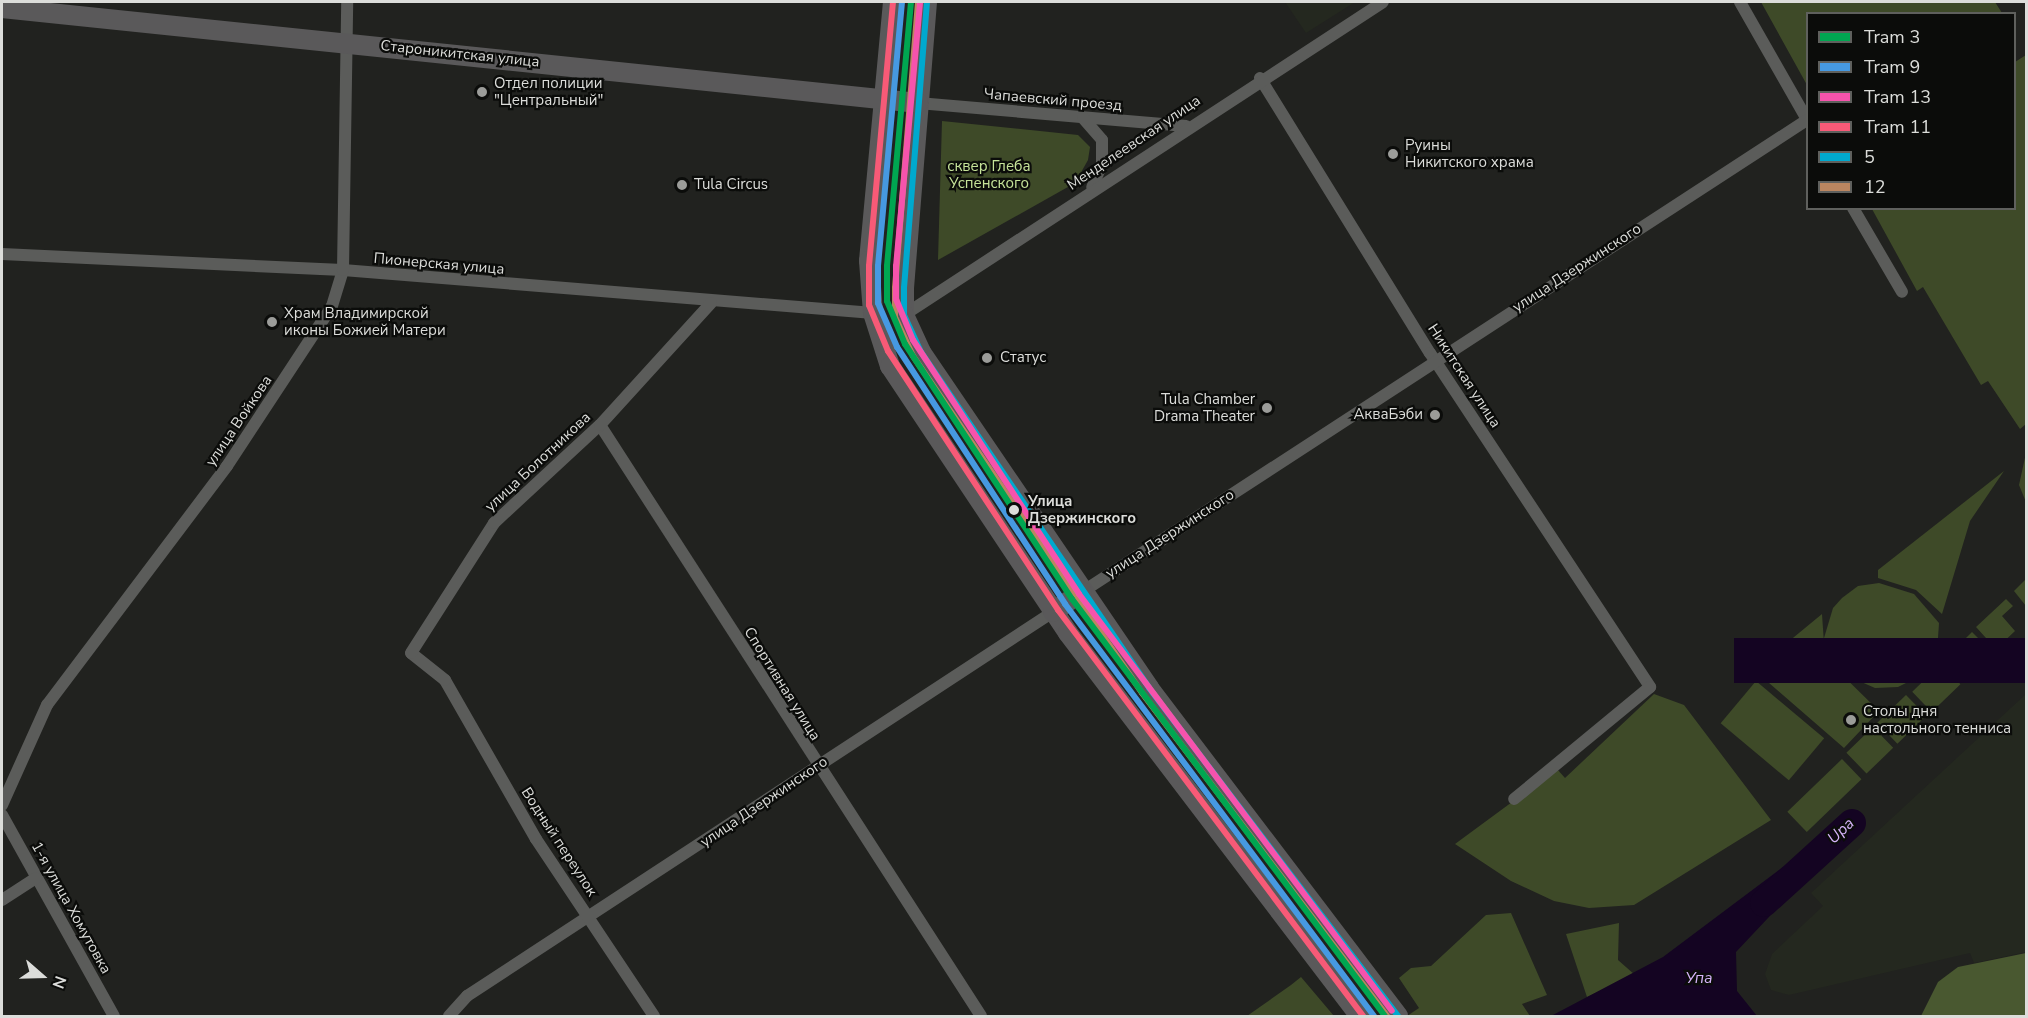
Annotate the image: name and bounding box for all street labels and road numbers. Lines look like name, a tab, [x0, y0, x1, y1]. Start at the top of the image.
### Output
street label: Староникитская улица	[380, 37, 540, 71]
street label: Чапаевский проезд	[983, 85, 1123, 115]
street label: Менделеевская улица	[1064, 92, 1204, 194]
street label: улица Дзержинского	[1509, 220, 1645, 316]
street label: Пионерская улица	[373, 249, 505, 279]
street label: Никитская улица	[1424, 321, 1504, 431]
street label: улица Войкова	[202, 372, 276, 470]
street label: улица Болотникова	[481, 408, 595, 516]
street label: улица Дзержинского	[1102, 486, 1238, 582]
street label: Спортивная улица	[740, 624, 824, 744]
street label: улица Дзержинского	[697, 753, 831, 851]
street label: Водный переулок	[517, 784, 601, 900]
street label: 1-я улица Хомутовка	[27, 839, 115, 977]

